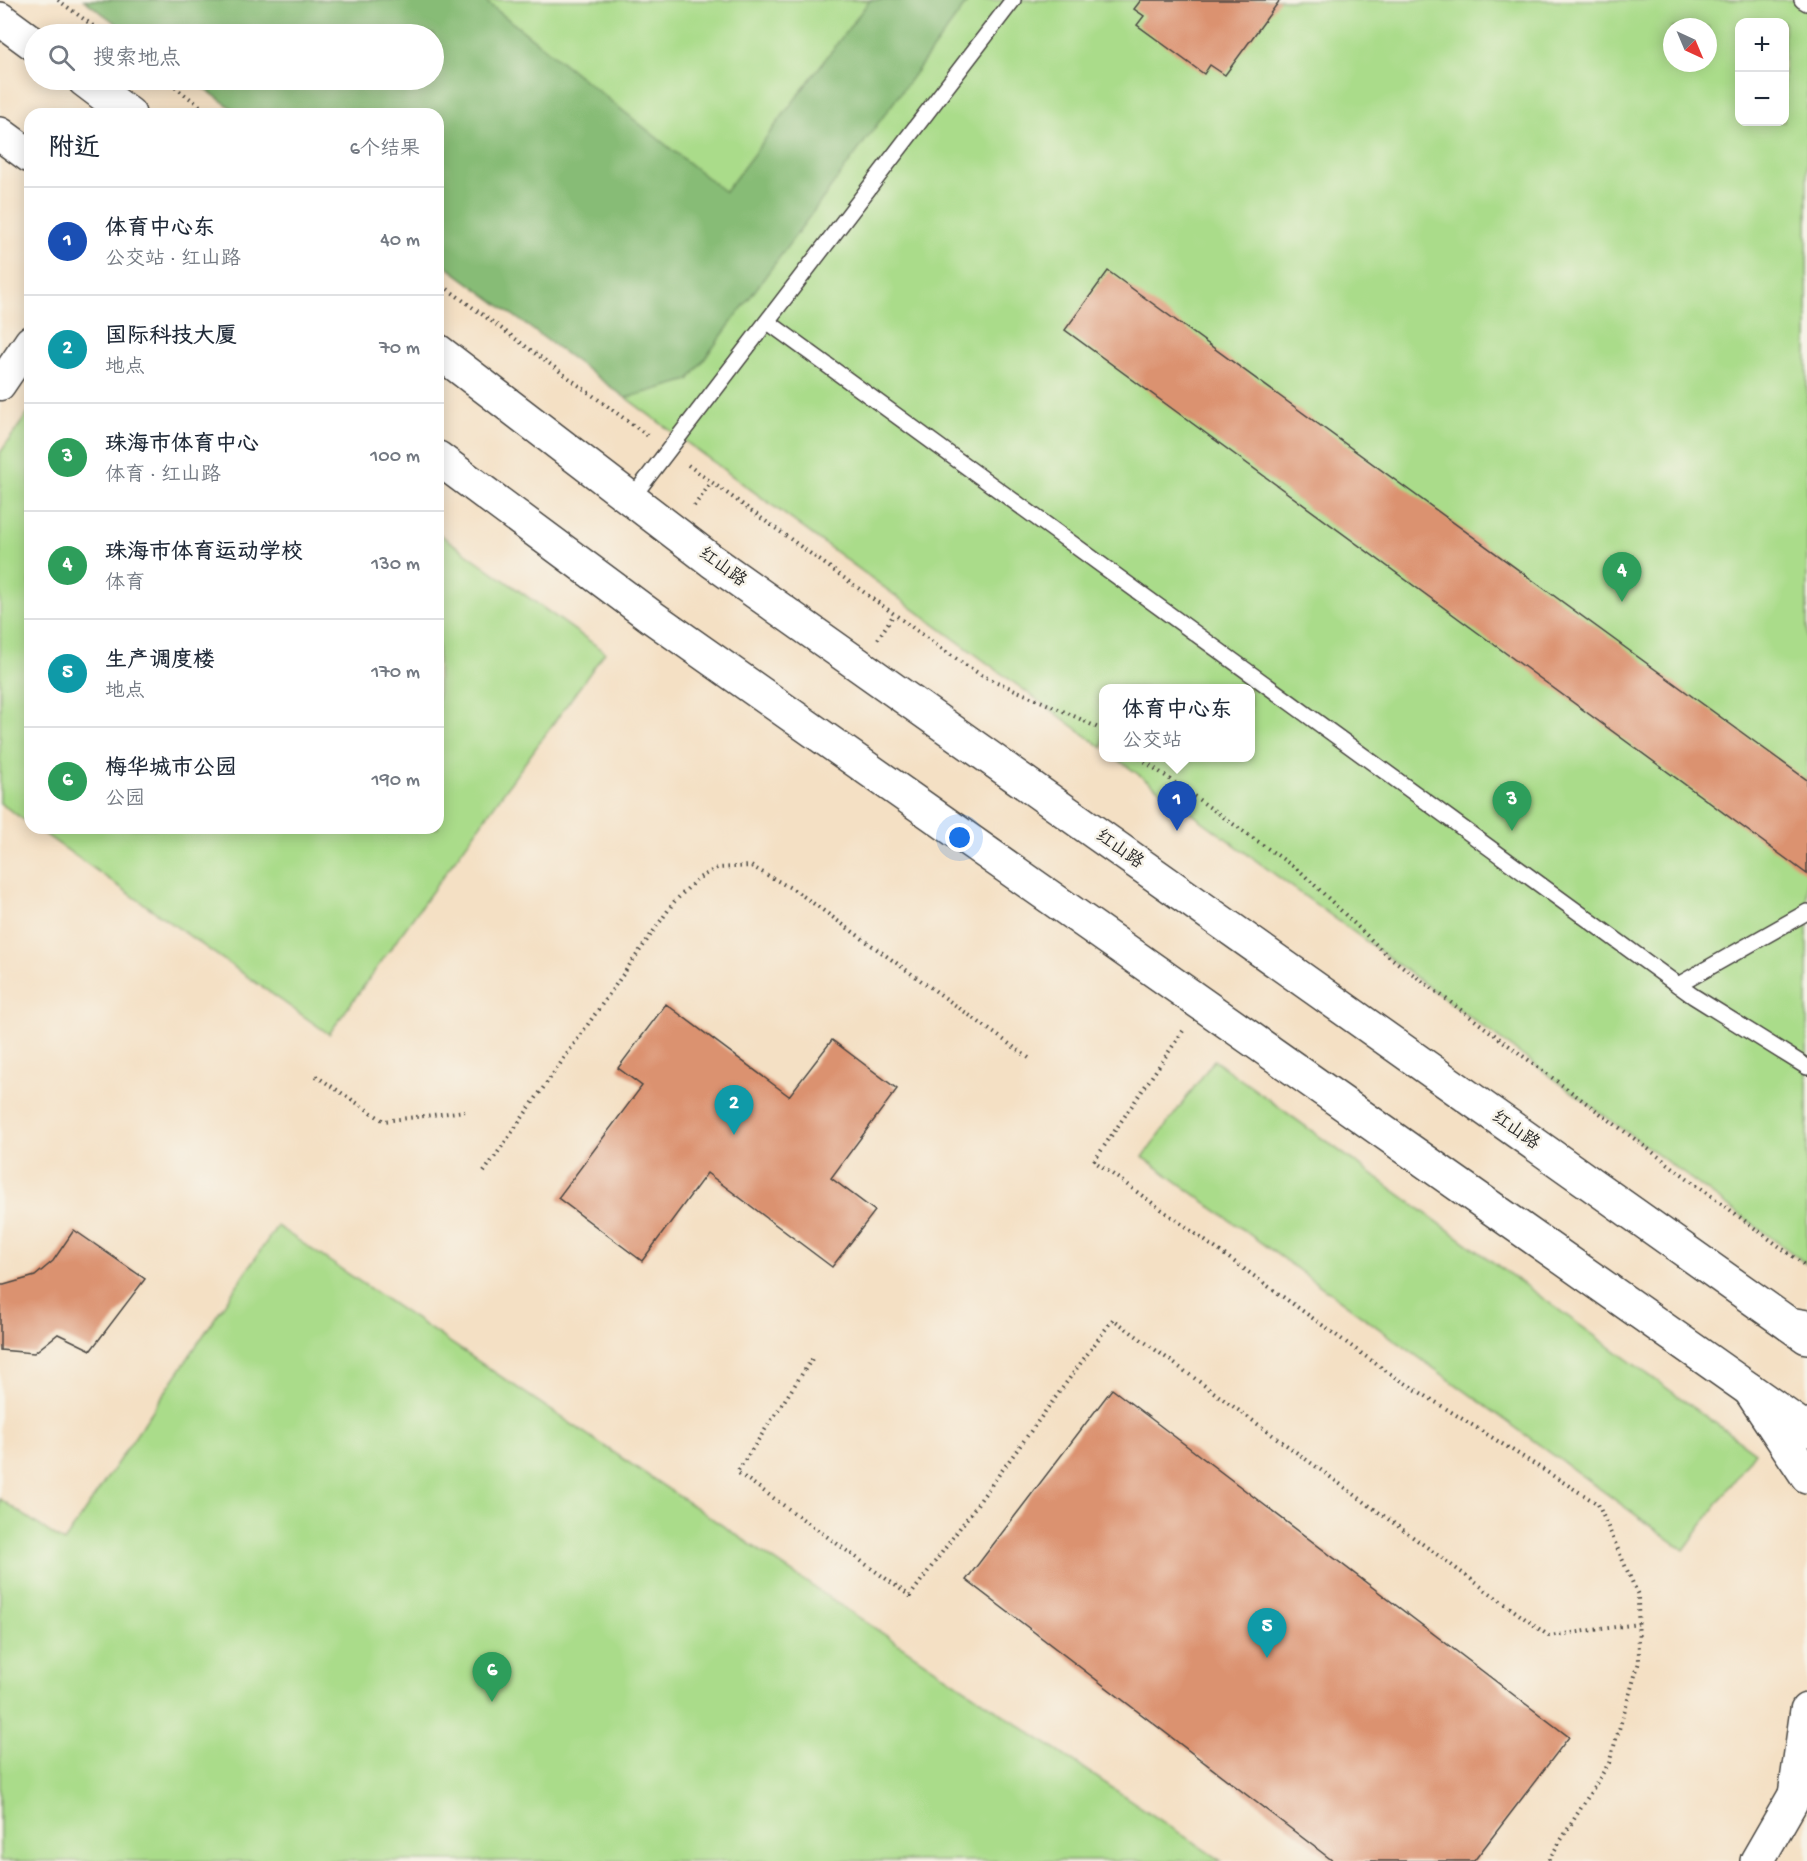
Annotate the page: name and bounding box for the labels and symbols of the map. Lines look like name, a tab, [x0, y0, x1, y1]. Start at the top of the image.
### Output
north arrow	[1663, 18, 1717, 72]
street label: 红山路	[694, 543, 751, 592]
pin: 4	[1602, 552, 1642, 602]
pin: 1	[1158, 782, 1196, 831]
pin: 3	[1492, 782, 1532, 831]
your location	[945, 823, 974, 852]
street label: 红山路	[1091, 825, 1148, 874]
pin: 2	[714, 1086, 754, 1135]
street label: 红山路	[1487, 1106, 1544, 1155]
pin: 5	[1248, 1608, 1286, 1658]
pin: 6	[472, 1652, 512, 1702]

